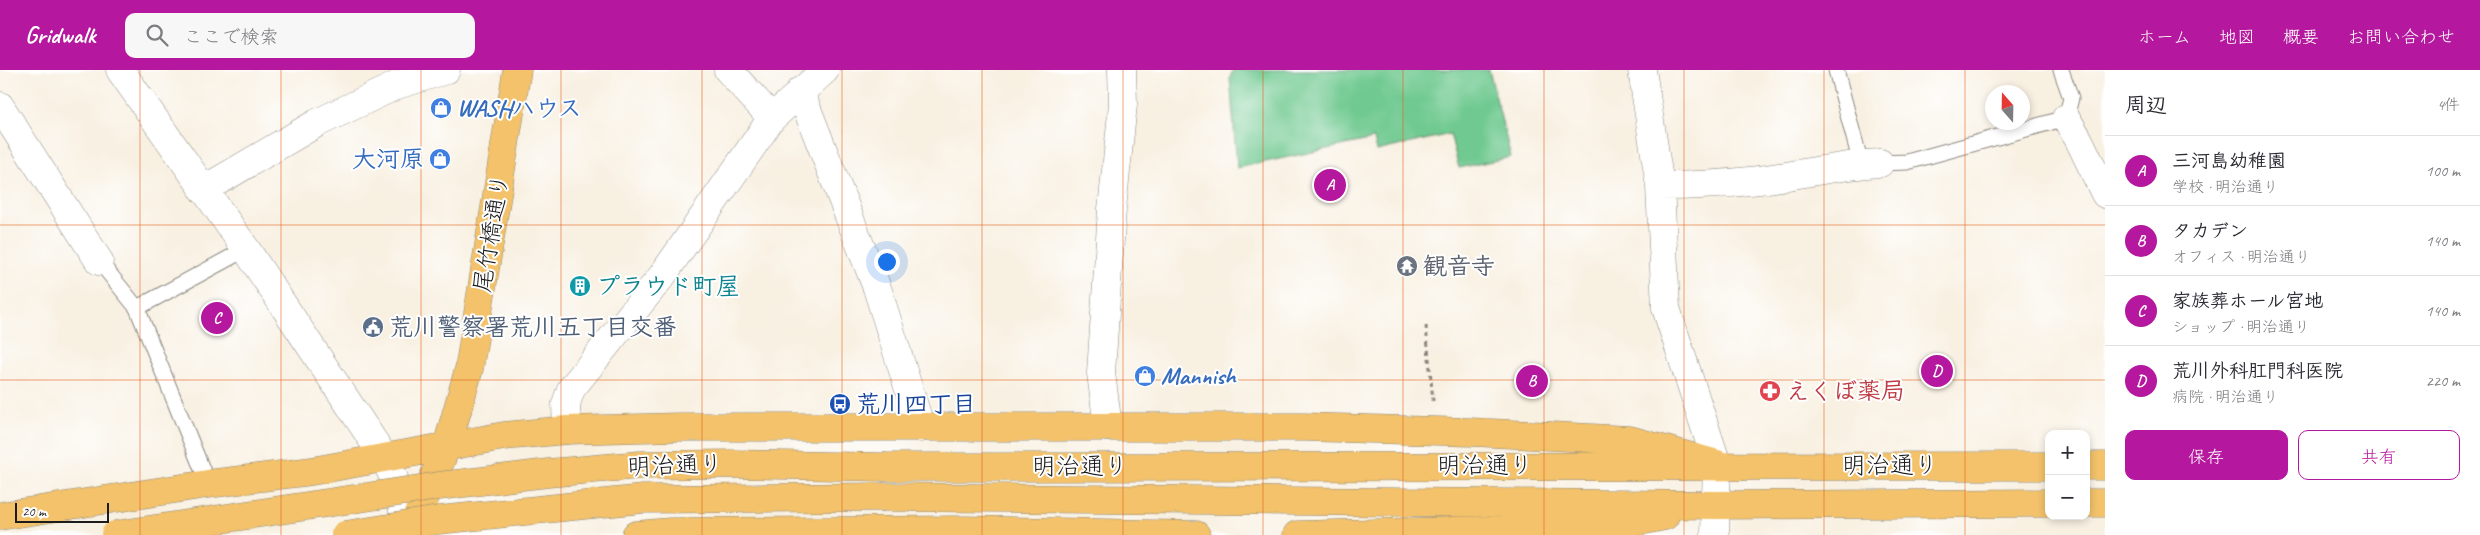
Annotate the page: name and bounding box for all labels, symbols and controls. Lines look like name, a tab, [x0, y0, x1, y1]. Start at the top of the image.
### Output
search box	[125, 13, 475, 58]
text: Gridwalk	[25, 20, 95, 50]
icon: search	[143, 21, 171, 49]
text: ここで検索	[183, 25, 278, 49]
text: ホーム	[2138, 26, 2191, 48]
text: 地図	[2219, 26, 2255, 48]
text: 概要	[2283, 26, 2319, 48]
text: お問い合わせ	[2347, 26, 2455, 48]
north arrow	[1985, 85, 2030, 130]
text: 周辺	[2125, 92, 2167, 118]
place label: WASHハウス	[457, 93, 582, 123]
text: 4件	[2437, 95, 2460, 115]
shop icon: WASHハウス	[429, 96, 453, 120]
place label: 大河原	[352, 144, 424, 174]
shop icon: 大河原	[428, 147, 452, 171]
text: 三河島幼稚園	[2172, 149, 2286, 173]
text: A	[2137, 161, 2145, 181]
text: 100 m	[2426, 161, 2460, 181]
pin: A	[1314, 166, 1346, 204]
street label: 尾竹橋通り	[467, 171, 515, 295]
text: 学校 · 明治通り	[2172, 177, 2279, 197]
text: タカデン	[2172, 219, 2248, 243]
text: B	[2137, 231, 2145, 251]
text: 140 m	[2426, 231, 2460, 251]
text: オフィス · 明治通り	[2172, 247, 2311, 267]
your location	[874, 249, 900, 275]
place label: 観音寺	[1423, 251, 1495, 281]
temple icon: 観音寺	[1395, 254, 1419, 278]
place label: プラウド町屋	[596, 271, 740, 301]
building icon: プラウド町屋	[568, 274, 592, 298]
text: 家族葬ホール宮地	[2172, 289, 2323, 313]
pin: C	[201, 299, 233, 337]
text: C	[2137, 301, 2145, 321]
text: 140 m	[2426, 301, 2460, 321]
place label: 荒川警察署荒川五丁目交番	[389, 312, 677, 342]
public building icon: 荒川警察署荒川五丁目交番	[361, 315, 385, 339]
text: ショップ · 明治通り	[2172, 317, 2310, 337]
pin: D	[1921, 352, 1953, 390]
text: 荒川外科肛門科医院	[2172, 359, 2343, 383]
place label: Mannish	[1161, 361, 1237, 391]
pin: B	[1516, 362, 1548, 400]
shop icon: Mannish	[1133, 364, 1157, 388]
text: D	[2136, 371, 2146, 391]
text: 220 m	[2426, 371, 2460, 391]
place label: えくぼ薬局	[1786, 376, 1905, 406]
pharmacy icon: えくぼ薬局	[1758, 379, 1782, 403]
text: 病院 · 明治通り	[2172, 387, 2279, 407]
place label: 荒川四丁目	[856, 389, 976, 419]
bus stop icon: 荒川四丁目	[828, 392, 852, 416]
map controls	[2045, 430, 2090, 520]
button: +	[2045, 430, 2090, 475]
button: 保存	[2125, 430, 2288, 480]
button: 共有	[2298, 430, 2460, 480]
street label: 明治通り	[627, 448, 723, 482]
street label: 明治通り	[1437, 450, 1533, 480]
street label: 明治通り	[1842, 450, 1938, 480]
street label: 明治通り	[1032, 451, 1128, 481]
button: −	[2045, 475, 2090, 520]
scale bar	[15, 500, 109, 523]
text: 20 m	[22, 503, 46, 520]

